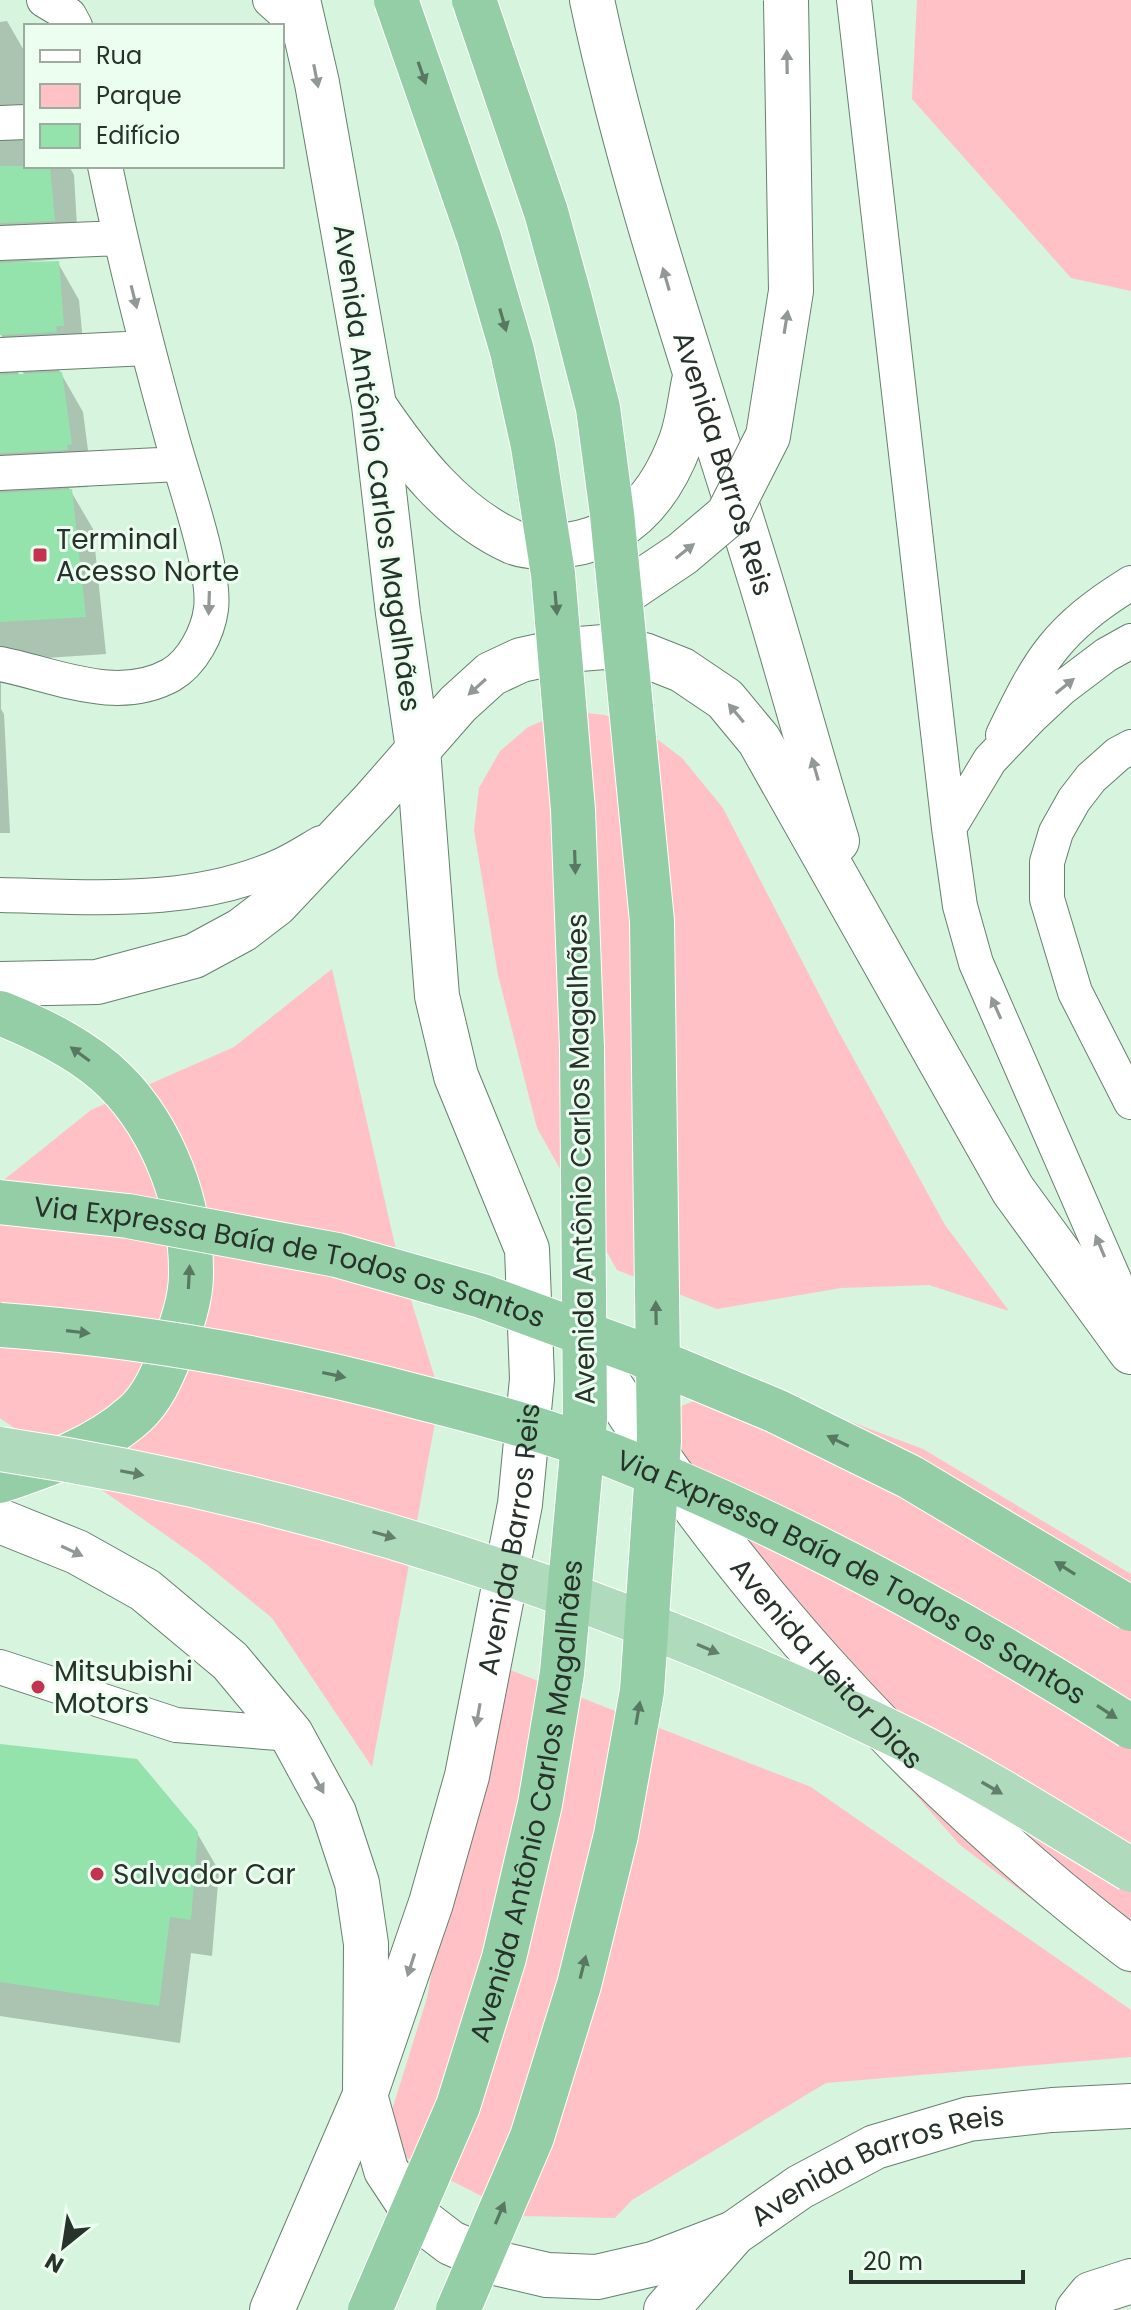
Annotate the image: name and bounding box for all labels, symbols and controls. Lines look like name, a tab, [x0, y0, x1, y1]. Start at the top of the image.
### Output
legend	[24, 24, 284, 168]
text: Rua	[96, 39, 142, 72]
one-way arrow	[781, 49, 793, 74]
one-way arrow	[416, 62, 429, 86]
one-way arrow	[310, 64, 322, 89]
text: Parque	[96, 79, 182, 112]
text: Edifício	[96, 119, 180, 152]
street label: Avenida Antônio Carlos Magalhães	[323, 222, 431, 714]
one-way arrow	[659, 267, 672, 291]
one-way arrow	[129, 284, 141, 309]
one-way arrow	[497, 309, 510, 333]
one-way arrow	[780, 309, 793, 334]
street label: Avenida Barros Reis	[664, 326, 784, 600]
place label: Terminal Acesso Norte	[56, 520, 239, 591]
one-way arrow	[675, 543, 695, 559]
marker: Terminal Acesso Norte	[31, 546, 49, 564]
one-way arrow	[203, 590, 215, 616]
one-way arrow	[549, 591, 562, 616]
one-way arrow	[467, 678, 487, 695]
one-way arrow	[1055, 678, 1076, 695]
one-way arrow	[728, 703, 745, 723]
one-way arrow	[808, 756, 821, 780]
one-way arrow	[569, 850, 582, 875]
street label: Avenida Antônio Carlos Magalhães	[557, 913, 605, 1405]
one-way arrow	[989, 996, 1003, 1020]
one-way arrow	[69, 1047, 90, 1063]
street label: Via Expressa Baía de Todos os Santos	[32, 1186, 551, 1337]
one-way arrow	[1093, 1234, 1106, 1258]
one-way arrow	[183, 1264, 196, 1289]
one-way arrow	[649, 1300, 662, 1325]
one-way arrow	[66, 1326, 91, 1339]
one-way arrow	[322, 1369, 347, 1382]
street label: Avenida Barros Reis	[468, 1401, 549, 1678]
one-way arrow	[826, 1434, 849, 1448]
street label: Via Expressa Baía de Todos os Santos	[611, 1440, 1094, 1714]
one-way arrow	[120, 1468, 145, 1480]
one-way arrow	[373, 1529, 397, 1542]
one-way arrow	[60, 1544, 84, 1558]
street label: Avenida Heitor Dias	[721, 1549, 932, 1778]
street label: Avenida Antônio Carlos Magalhães	[460, 1558, 592, 2047]
one-way arrow	[1054, 1561, 1075, 1576]
one-way arrow	[697, 1643, 720, 1656]
place label: Mitsubishi Motors	[54, 1652, 193, 1723]
marker: Mitsubishi Motors	[29, 1678, 47, 1696]
one-way arrow	[632, 1700, 644, 1725]
one-way arrow	[472, 1702, 484, 1727]
one-way arrow	[1096, 1704, 1118, 1718]
one-way arrow	[311, 1771, 324, 1794]
one-way arrow	[981, 1781, 1003, 1795]
place label: Salvador Car	[113, 1855, 296, 1894]
marker: Salvador Car	[88, 1865, 106, 1883]
one-way arrow	[404, 1954, 417, 1978]
one-way arrow	[578, 1954, 590, 1979]
street label: Avenida Barros Reis	[742, 2096, 1006, 2235]
one-way arrow	[493, 2201, 506, 2224]
north arrow	[24, 2206, 104, 2286]
scale bar	[851, 2234, 1023, 2284]
text: N	[39, 2245, 69, 2280]
text: 20 m	[863, 2245, 923, 2278]

